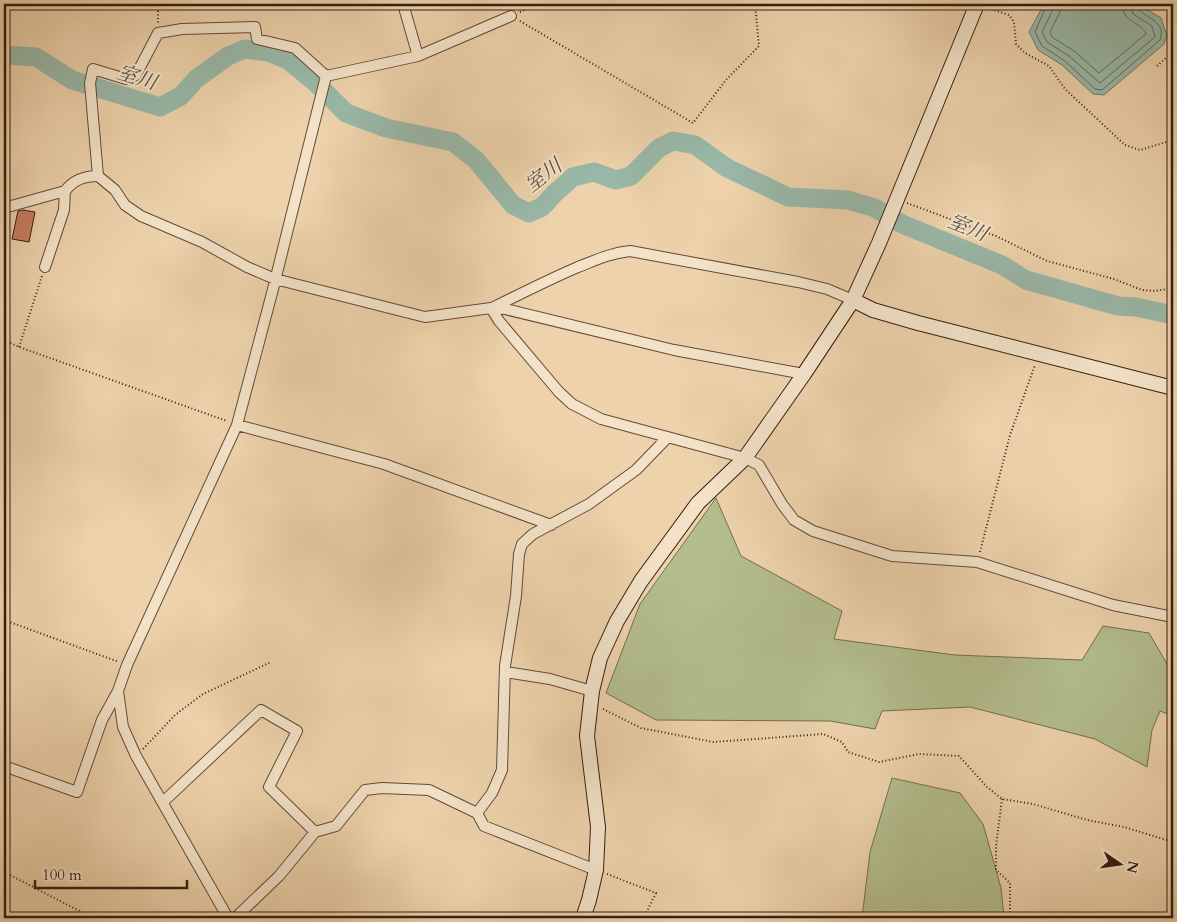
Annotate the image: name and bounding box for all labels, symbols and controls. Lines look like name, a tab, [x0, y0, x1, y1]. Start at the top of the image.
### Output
water label: 室川	[114, 59, 162, 97]
water label: 室川	[519, 151, 569, 198]
water label: 室川	[944, 207, 993, 248]
north arrow	[1094, 840, 1144, 890]
scale bar	[35, 857, 188, 889]
text: N	[1122, 859, 1143, 875]
text: 100 m	[42, 865, 82, 885]

